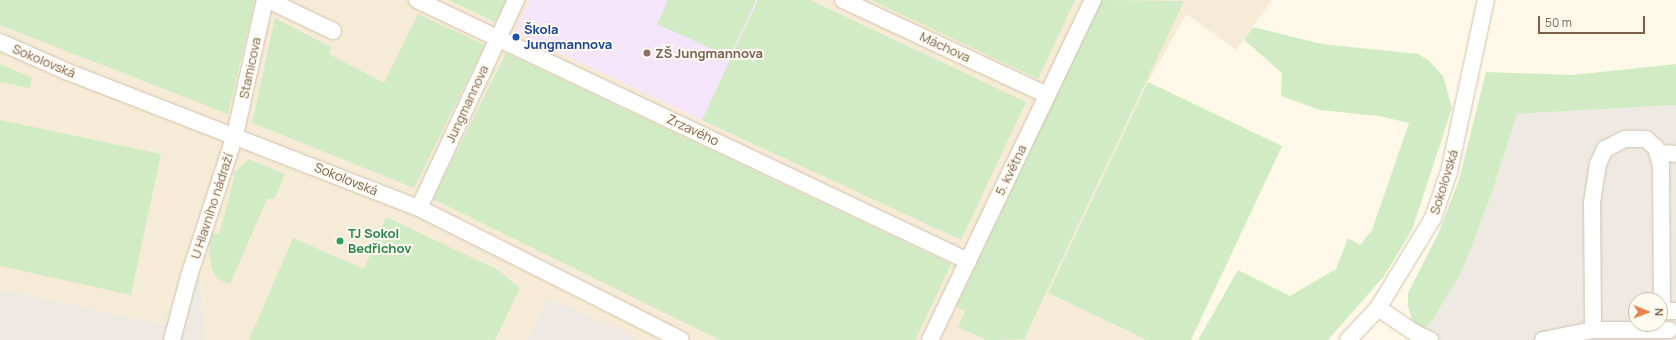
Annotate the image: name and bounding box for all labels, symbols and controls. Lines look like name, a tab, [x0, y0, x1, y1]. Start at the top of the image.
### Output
scale bar	[1540, 8, 1647, 34]
text: 50 m	[1545, 14, 1572, 31]
place label: Škola Jungmannova	[524, 22, 612, 53]
street label: Máchova	[917, 29, 973, 65]
marker: Škola Jungmannova	[511, 32, 521, 42]
street label: Stamicova	[236, 36, 264, 100]
street label: Sokolovská	[10, 41, 78, 81]
place label: ZŠ Jungmannova	[655, 45, 763, 61]
marker: ZŠ Jungmannova	[642, 48, 652, 58]
street label: Jungmannova	[442, 63, 492, 145]
street label: Zrzavého	[664, 111, 722, 149]
street label: 5. května	[992, 142, 1030, 198]
street label: Sokolovská	[1427, 148, 1461, 216]
street label: U Hlavního nádraží	[188, 151, 236, 261]
street label: Sokolovská	[312, 159, 380, 199]
place label: TJ Sokol Bedřichov	[348, 226, 411, 257]
marker: TJ Sokol Bedřichov	[335, 236, 345, 246]
north arrow	[1628, 292, 1668, 332]
text: N	[1652, 308, 1667, 316]

